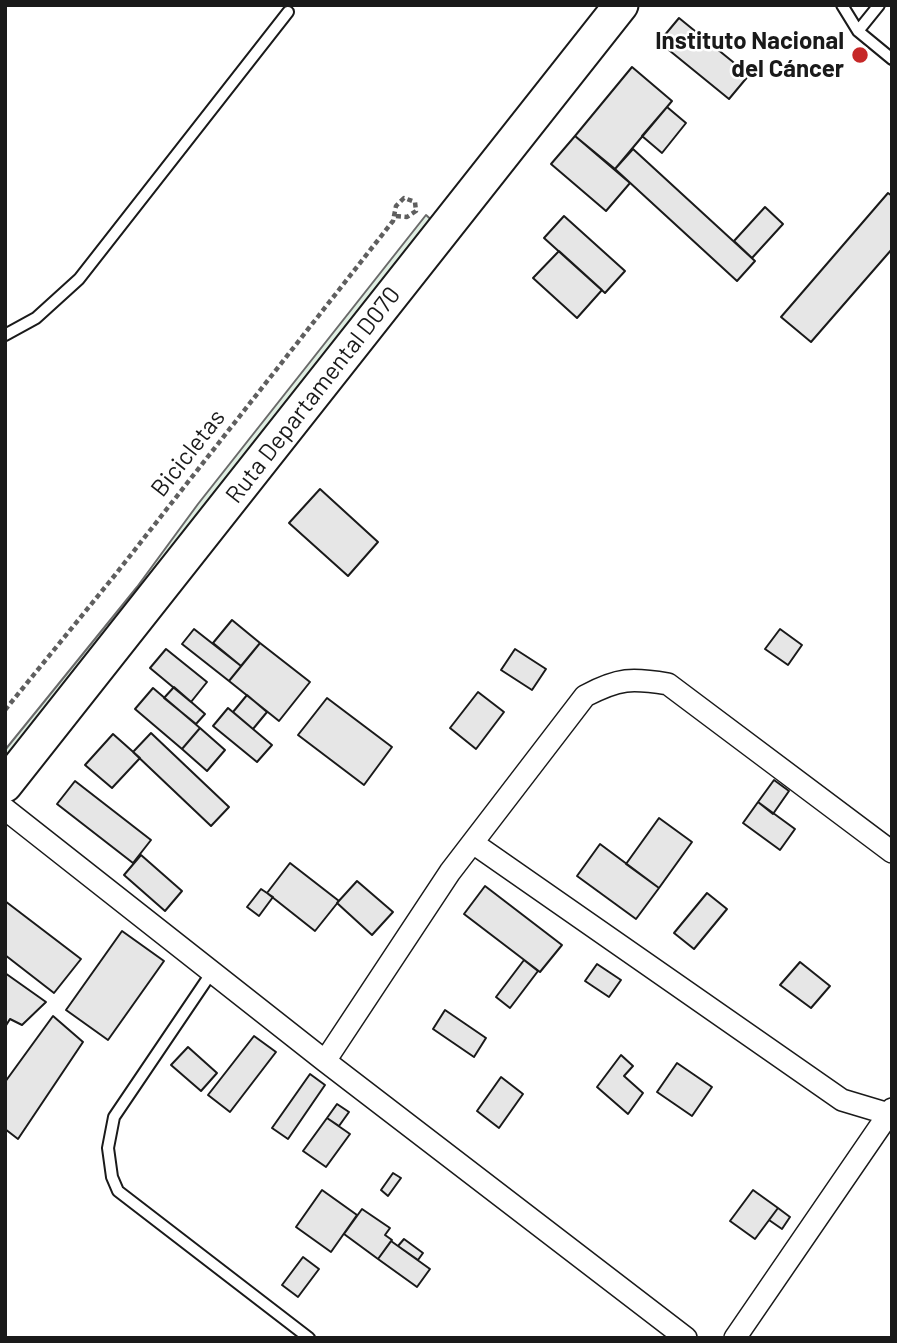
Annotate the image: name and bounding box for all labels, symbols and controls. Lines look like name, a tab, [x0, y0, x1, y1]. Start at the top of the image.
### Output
place label: Instituto Nacional del Cáncer	[655, 27, 844, 83]
marker: Instituto Nacional del Cáncer	[850, 45, 870, 65]
street label: Ruta Departamental D070	[220, 281, 406, 509]
street label: Bicicletas	[145, 404, 231, 502]

